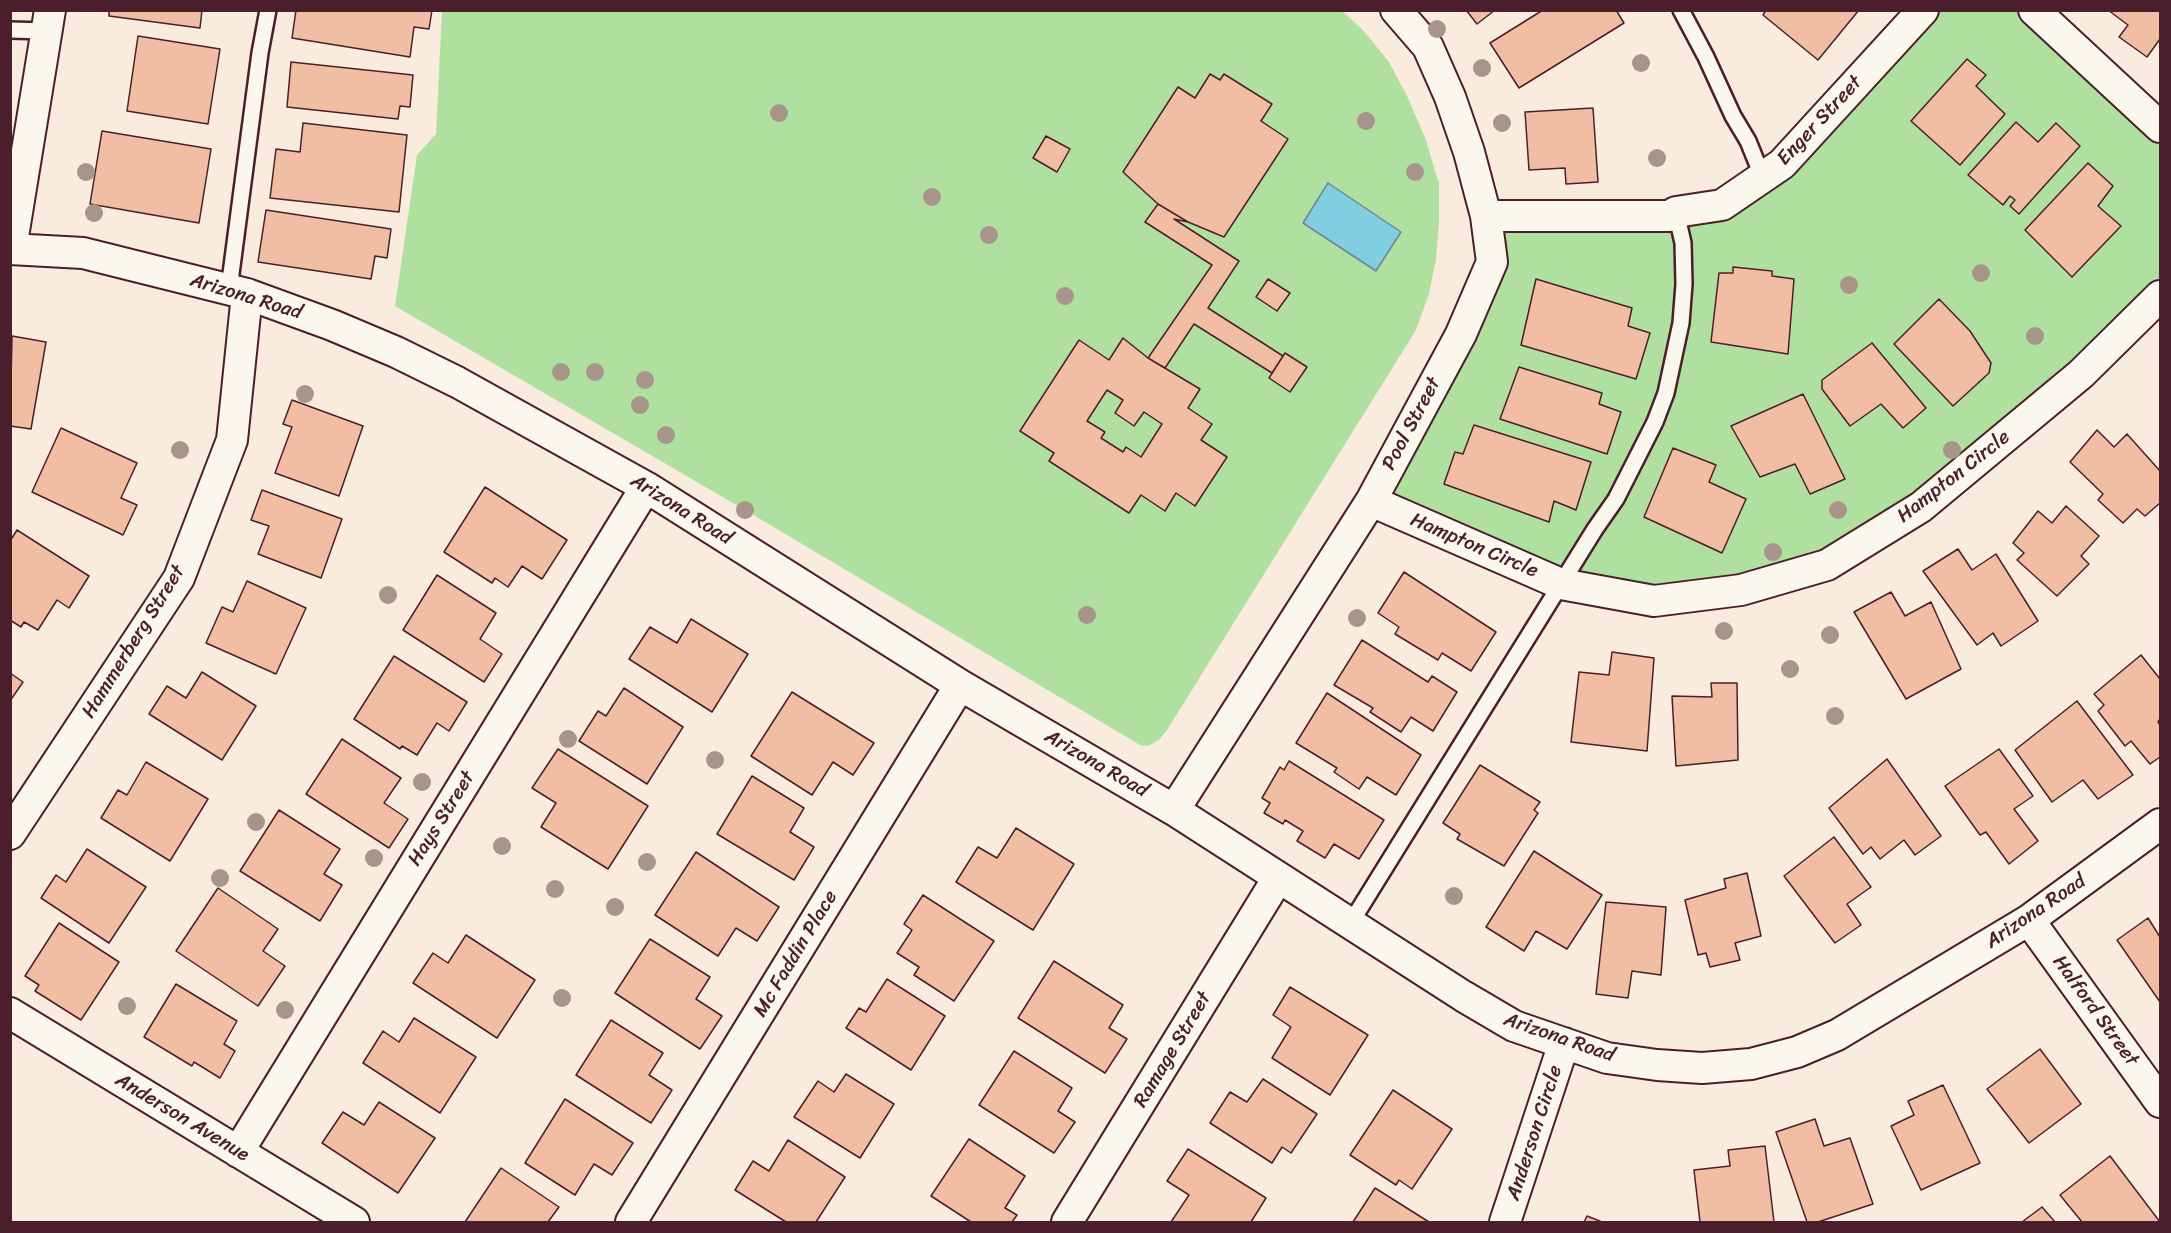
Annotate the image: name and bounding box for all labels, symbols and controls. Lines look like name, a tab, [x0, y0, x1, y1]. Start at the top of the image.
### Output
street label: Enger Street	[1772, 71, 1868, 171]
street label: Arizona Road	[187, 269, 305, 325]
street label: Pool Street	[1378, 374, 1446, 474]
street label: Hampton Circle	[1893, 426, 2015, 528]
street label: Arizona Road	[626, 469, 736, 551]
street label: Hampton Circle	[1406, 508, 1542, 584]
street label: Hammerberg Street	[77, 561, 191, 723]
street label: Arizona Road	[1040, 725, 1152, 803]
street label: Hays Street	[403, 767, 481, 871]
street label: Arizona Road	[1981, 870, 2091, 954]
street label: Mc Faddin Place	[749, 886, 843, 1022]
street label: Halford Street	[2047, 951, 2143, 1071]
street label: Ramage Street	[1129, 988, 1217, 1112]
street label: Arizona Road	[1500, 1008, 1618, 1068]
street label: Anderson Circle	[1502, 1063, 1568, 1203]
street label: Anderson Avenue	[111, 1069, 253, 1167]

